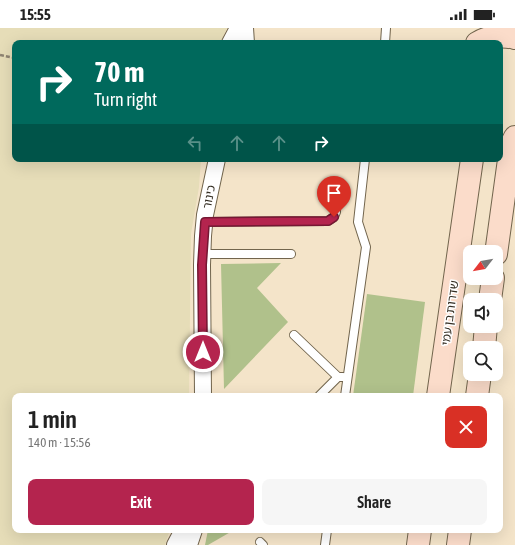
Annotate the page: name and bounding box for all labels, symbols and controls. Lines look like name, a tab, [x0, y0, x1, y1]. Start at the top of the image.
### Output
text: 15:55	[20, 6, 51, 23]
icon: right	[28, 56, 80, 108]
text: 70 m	[94, 56, 144, 88]
text: Turn right	[94, 89, 157, 110]
icon: left	[184, 132, 206, 154]
icon: ahead	[226, 132, 248, 154]
icon: ahead	[268, 132, 290, 154]
icon: right	[310, 132, 332, 154]
pin	[317, 176, 351, 217]
icon: arrive	[323, 182, 345, 204]
street label: כינור	[200, 184, 218, 210]
north arrow	[463, 245, 503, 285]
map controls	[463, 245, 503, 381]
street label: שדרות בן עמי	[439, 280, 461, 346]
button: sound	[463, 293, 503, 333]
position arrow	[182, 331, 224, 373]
button: search	[463, 341, 503, 381]
text: 1 min	[28, 406, 77, 433]
button: close	[445, 406, 487, 448]
text: 140 m · 15:56	[28, 435, 91, 450]
button: Exit	[28, 479, 254, 525]
button: Share	[262, 479, 487, 525]

